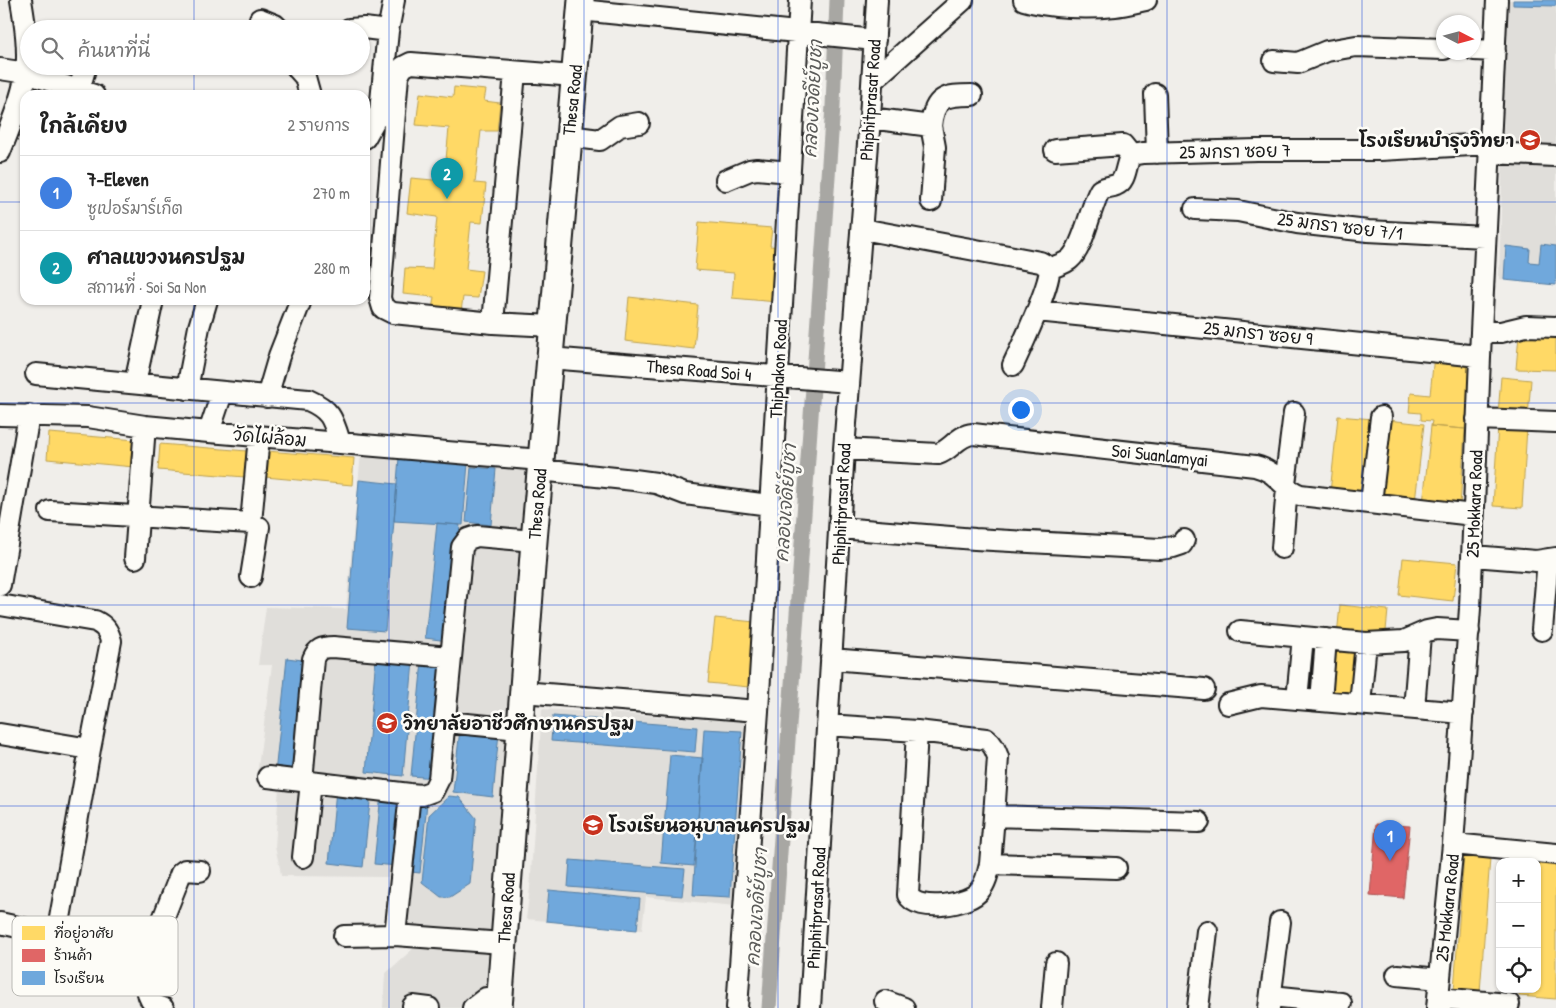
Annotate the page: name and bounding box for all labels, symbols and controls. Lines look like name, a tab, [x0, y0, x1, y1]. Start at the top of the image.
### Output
north arrow	[1436, 15, 1481, 60]
search box	[20, 20, 370, 75]
icon: search	[38, 34, 66, 62]
text: ค้นหาที่นี่	[78, 37, 150, 63]
water label: คลองเจดีย์บูชา	[796, 38, 830, 159]
street label: Phiphitprasat Road	[853, 39, 887, 161]
street label: Thesa Road	[556, 63, 588, 137]
text: ใกล้เคียง	[40, 111, 127, 140]
text: 2 รายการ	[288, 114, 350, 136]
place label: โรงเรียนบำรุงวิทยา	[1358, 128, 1514, 154]
school or university icon: โรงเรียนบำรุงวิทยา	[1518, 128, 1542, 152]
street label: 25 มกรา ซอย 7	[1179, 138, 1291, 164]
pin: 2	[431, 158, 463, 199]
text: 7-Eleven	[87, 166, 149, 192]
text: 1	[53, 182, 59, 204]
text: 270 m	[313, 182, 350, 204]
text: ซูเปอร์มาร์เก็ต	[87, 197, 183, 219]
street label: 25 มกรา ซอย 7/1	[1276, 206, 1404, 246]
text: ศาลแขวงนครปฐม	[87, 244, 245, 270]
text: 2	[52, 257, 60, 279]
text: 280 m	[314, 257, 350, 279]
text: สถานที่ · Soi Sa Non	[87, 276, 206, 298]
street label: 25 มกรา ซอย 9	[1202, 315, 1314, 351]
street label: Thiphakon Road	[763, 319, 793, 419]
street label: Thesa Road Soi 4	[645, 353, 753, 387]
your location	[1008, 397, 1034, 423]
street label: วัดไผ่ล้อม	[232, 421, 308, 453]
street label: Soi Suanlamyai	[1110, 437, 1210, 473]
water label: คลองเจดีย์บูชา	[768, 441, 804, 563]
street label: Phiphitprasat Road	[825, 443, 857, 565]
street label: 25 Mokkara Road	[1460, 450, 1488, 558]
street label: Thesa Road	[521, 468, 553, 540]
school or university icon: วิทยาลัยอาชีวศึกษานครปฐม	[375, 711, 399, 735]
place label: วิทยาลัยอาชีวศึกษานครปฐม	[403, 711, 634, 736]
school or university icon: โรงเรียนอนุบาลนครปฐม	[581, 813, 605, 837]
place label: โรงเรียนอนุบาลนครปฐม	[608, 813, 810, 839]
pin: 1	[1374, 820, 1406, 861]
water label: คลองเจดีย์บูชา	[739, 845, 775, 967]
street label: Phiphitprasat Road	[800, 847, 832, 969]
street label: 25 Mokkara Road	[1429, 853, 1465, 963]
map controls	[1496, 858, 1541, 993]
button: +	[1496, 858, 1541, 903]
street label: Thesa Road	[491, 872, 521, 944]
button: −	[1496, 903, 1541, 948]
legend	[12, 916, 178, 996]
text: ที่อยู่อาศัย	[54, 920, 114, 943]
text: ร้านค้า	[54, 945, 92, 964]
button: locate	[1496, 948, 1541, 993]
text: โรงเรียน	[54, 968, 105, 987]

